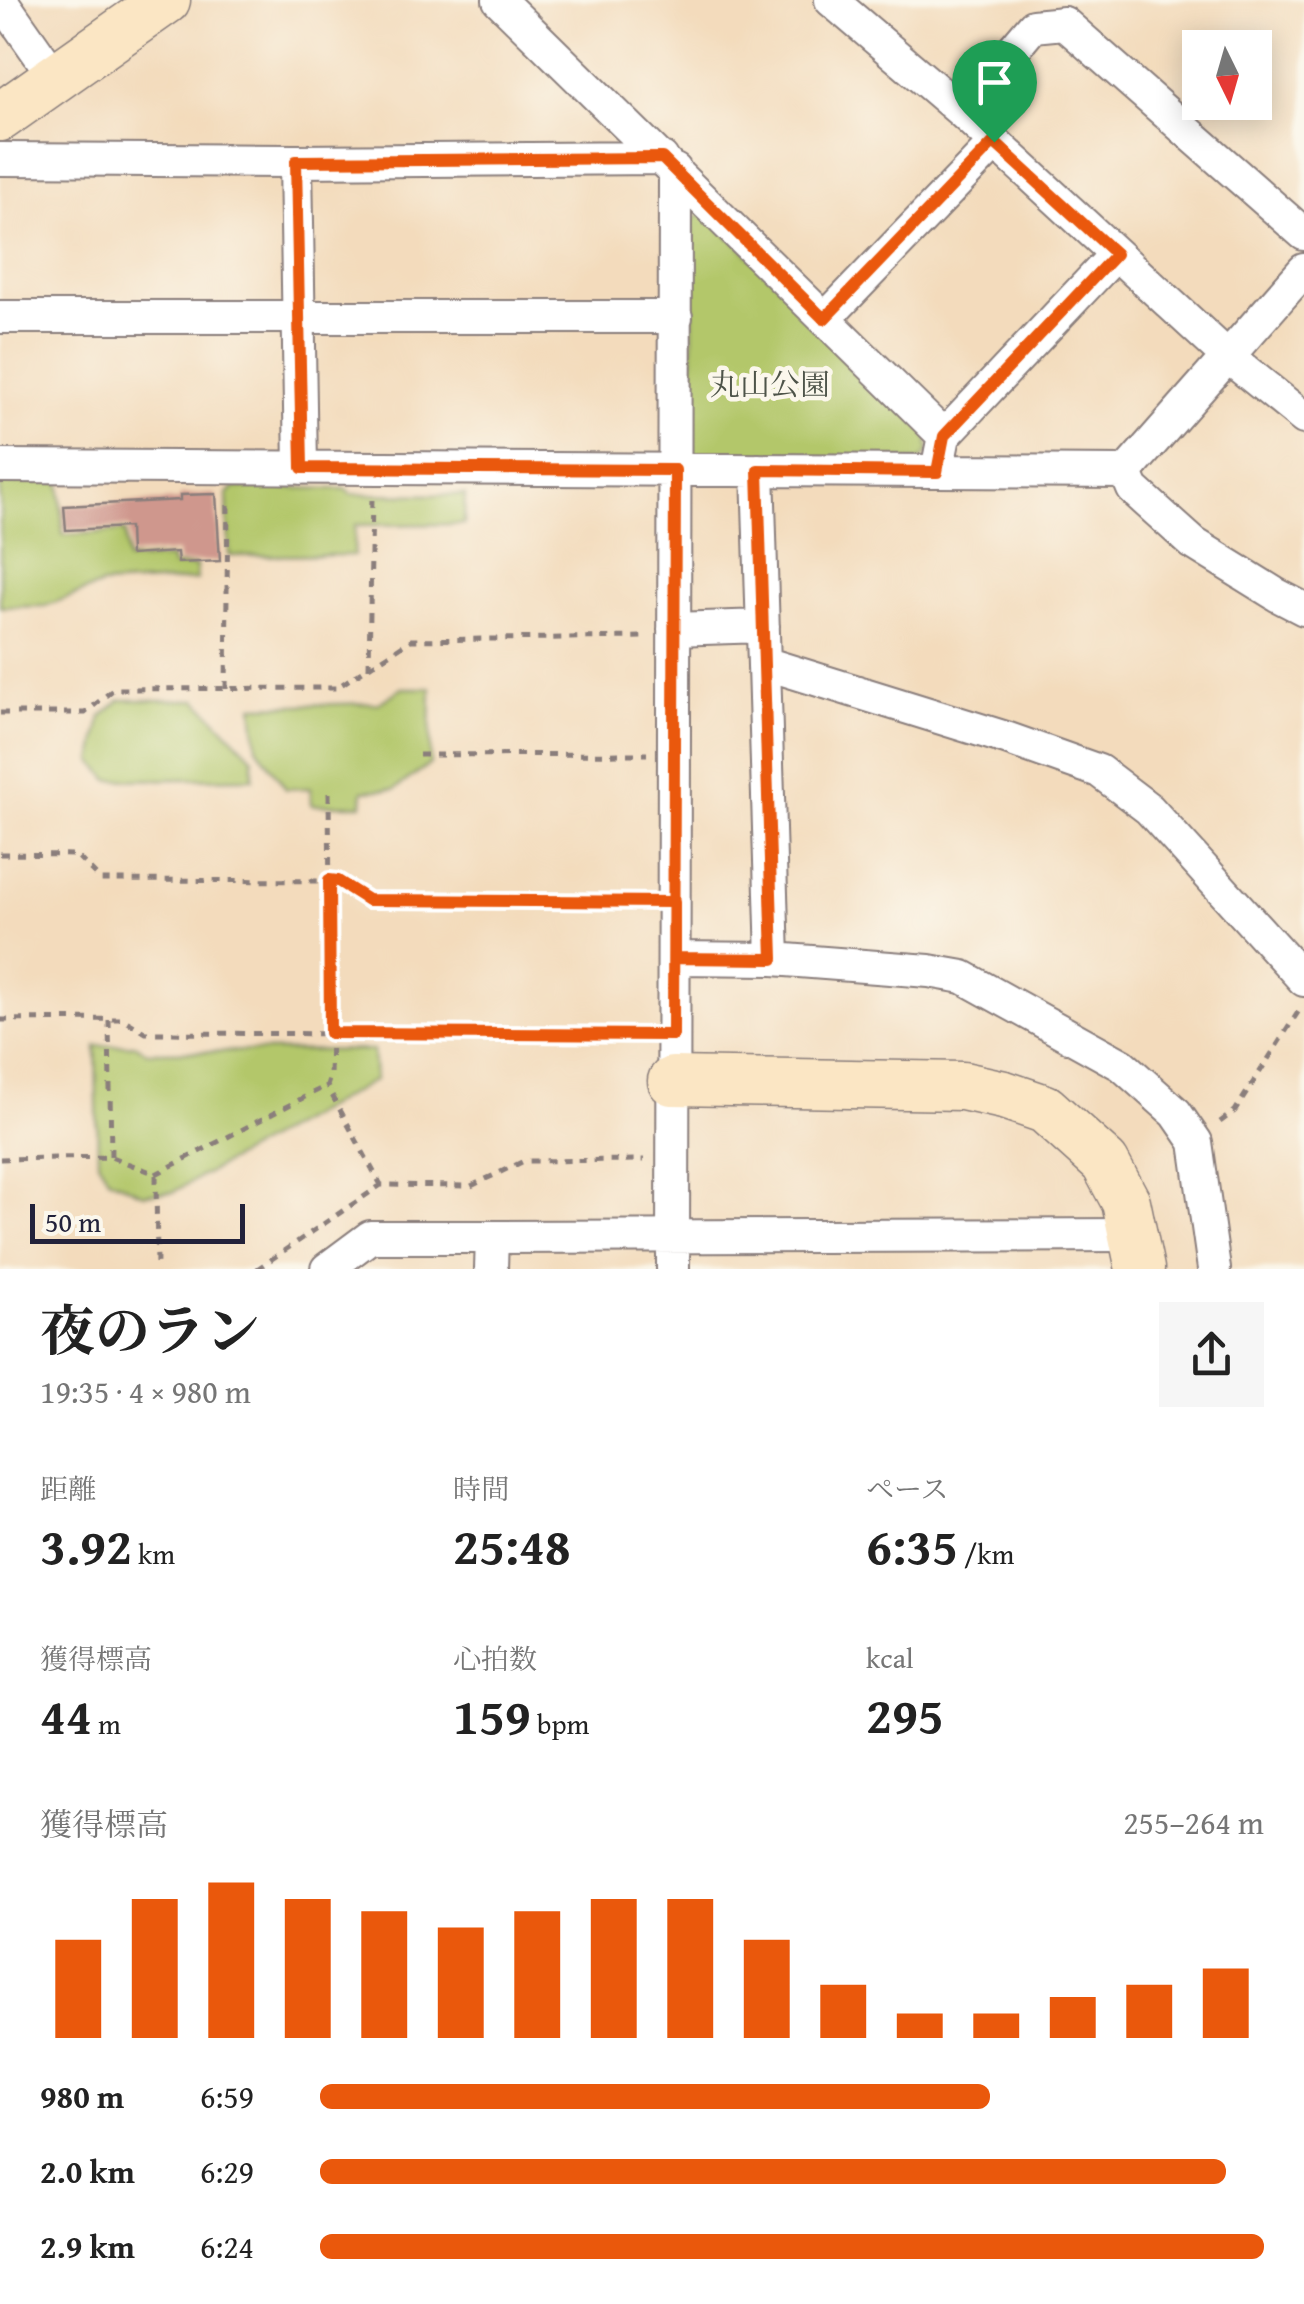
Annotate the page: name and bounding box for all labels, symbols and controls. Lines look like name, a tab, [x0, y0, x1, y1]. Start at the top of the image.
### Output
north arrow	[1182, 30, 1272, 120]
map controls	[1182, 30, 1272, 120]
pin	[952, 40, 1037, 143]
icon: arrive	[967, 55, 1022, 110]
park label: 丸山公園	[710, 362, 830, 406]
scale bar	[30, 1199, 245, 1244]
text: 50 m	[45, 1201, 101, 1242]
text: 夜のラン	[40, 1290, 260, 1370]
button: share	[1159, 1302, 1264, 1407]
text: 19:35 · 4 × 980 m	[40, 1368, 251, 1415]
text: 距離	[40, 1468, 96, 1509]
text: 時間	[453, 1468, 509, 1509]
text: ペース	[866, 1468, 949, 1509]
text: 3.92	[40, 1509, 132, 1582]
text: 25:48	[453, 1509, 571, 1582]
text: 6:35	[866, 1509, 958, 1582]
text: km	[132, 1533, 175, 1574]
text: /km	[958, 1533, 1014, 1574]
text: kcal	[866, 1637, 914, 1678]
text: 獲得標高	[40, 1638, 152, 1679]
text: 心拍数	[453, 1638, 537, 1679]
text: 295	[866, 1678, 944, 1751]
text: 44	[40, 1679, 92, 1752]
text: 159	[453, 1679, 531, 1752]
text: m	[92, 1703, 121, 1744]
text: bpm	[531, 1703, 589, 1744]
text: 255–264 m	[1123, 1799, 1264, 1846]
text: 獲得標高	[40, 1801, 168, 1848]
text: 980 m	[40, 2073, 124, 2120]
text: 6:59	[200, 2073, 254, 2120]
text: 2.0 km	[40, 2148, 135, 2195]
text: 6:29	[200, 2148, 254, 2195]
text: 2.9 km	[40, 2223, 135, 2270]
text: 6:24	[200, 2223, 254, 2270]

